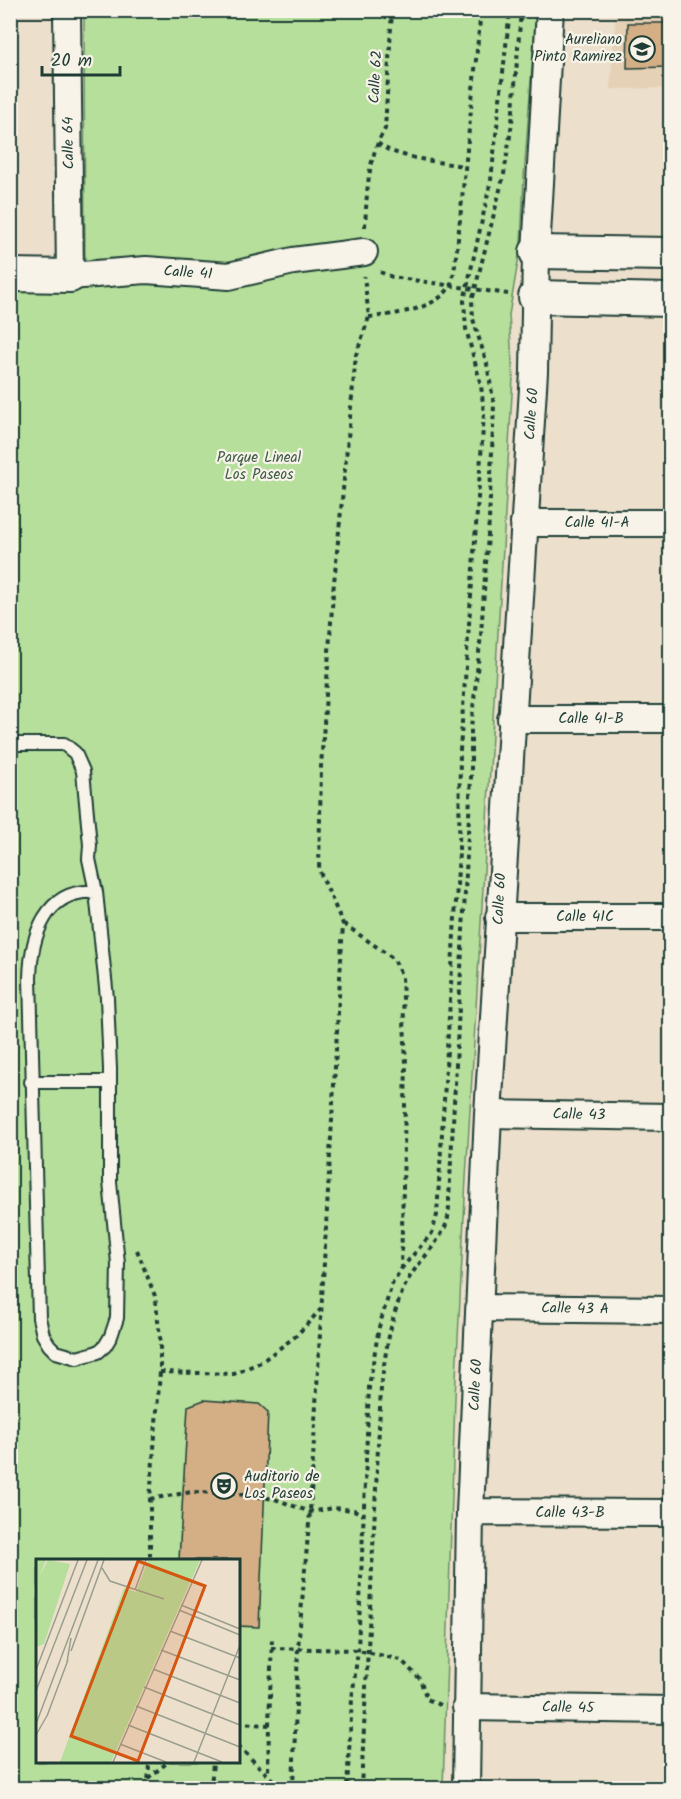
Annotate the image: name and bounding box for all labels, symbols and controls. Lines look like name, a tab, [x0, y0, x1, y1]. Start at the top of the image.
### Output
place label: Aureliano Pinto Ramirez	[534, 28, 622, 69]
school or university icon: Aureliano Pinto Ramirez	[627, 34, 657, 64]
scale bar	[42, 39, 120, 77]
text: 20 m	[51, 47, 92, 76]
street label: Calle 62	[363, 50, 389, 104]
street label: Calle 64	[57, 116, 81, 170]
street label: Calle 41	[163, 259, 214, 287]
street label: Calle 60	[518, 387, 546, 441]
park label: Parque Lineal Los Paseos	[217, 446, 302, 487]
street label: Calle 41-A	[564, 511, 630, 535]
street label: Calle 41-B	[558, 707, 624, 731]
street label: Calle 60	[487, 872, 513, 926]
street label: Calle 41C	[556, 905, 614, 929]
street label: Calle 43	[552, 1103, 606, 1127]
street label: Calle 43 A	[541, 1296, 609, 1322]
street label: Calle 60	[463, 1358, 489, 1412]
place label: Auditorio de Los Paseos	[244, 1465, 320, 1506]
theatre icon: Auditorio de Los Paseos	[209, 1471, 239, 1501]
street label: Calle 43-B	[535, 1501, 605, 1525]
inset map	[36, 1559, 240, 1763]
street label: Calle 45	[542, 1696, 595, 1720]

